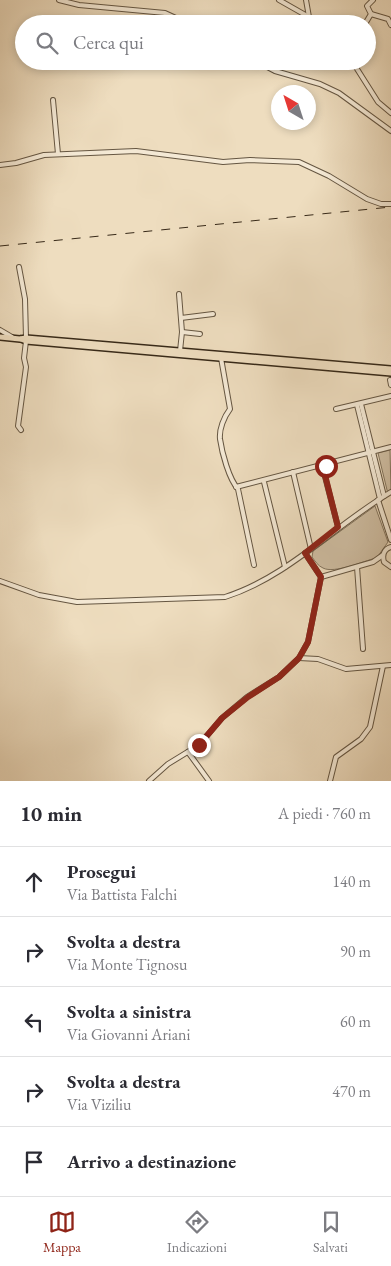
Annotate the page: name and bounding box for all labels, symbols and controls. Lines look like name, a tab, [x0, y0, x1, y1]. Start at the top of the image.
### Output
search box	[15, 15, 376, 70]
icon: search	[33, 29, 61, 57]
text: Cerca qui	[73, 30, 144, 55]
north arrow	[271, 85, 316, 130]
route start	[315, 455, 338, 478]
route end	[188, 734, 211, 757]
text: 10 min	[20, 800, 82, 827]
text: A piedi · 760 m	[278, 803, 371, 824]
text: Prosegui	[67, 859, 136, 884]
icon: ahead	[20, 868, 48, 896]
text: 140 m	[332, 871, 371, 892]
text: Via Battista Falchi	[67, 884, 177, 905]
text: Svolta a destra	[67, 929, 181, 954]
icon: right	[20, 938, 48, 966]
text: 90 m	[340, 941, 371, 962]
text: Via Monte Tignosu	[67, 954, 187, 975]
text: Svolta a sinistra	[67, 999, 191, 1024]
icon: left	[20, 1008, 48, 1036]
text: 60 m	[340, 1011, 371, 1032]
text: Via Giovanni Ariani	[67, 1024, 190, 1045]
text: Svolta a destra	[67, 1069, 181, 1094]
icon: right	[20, 1078, 48, 1106]
text: 470 m	[332, 1081, 371, 1102]
text: Via Viziliu	[67, 1094, 131, 1115]
icon: arrive	[20, 1148, 48, 1176]
text: Arrivo a destinazione	[67, 1149, 236, 1174]
tab: Mappa	[43, 1208, 81, 1256]
tab: Indicazioni	[167, 1208, 227, 1256]
tab: Salvati	[313, 1208, 348, 1256]

